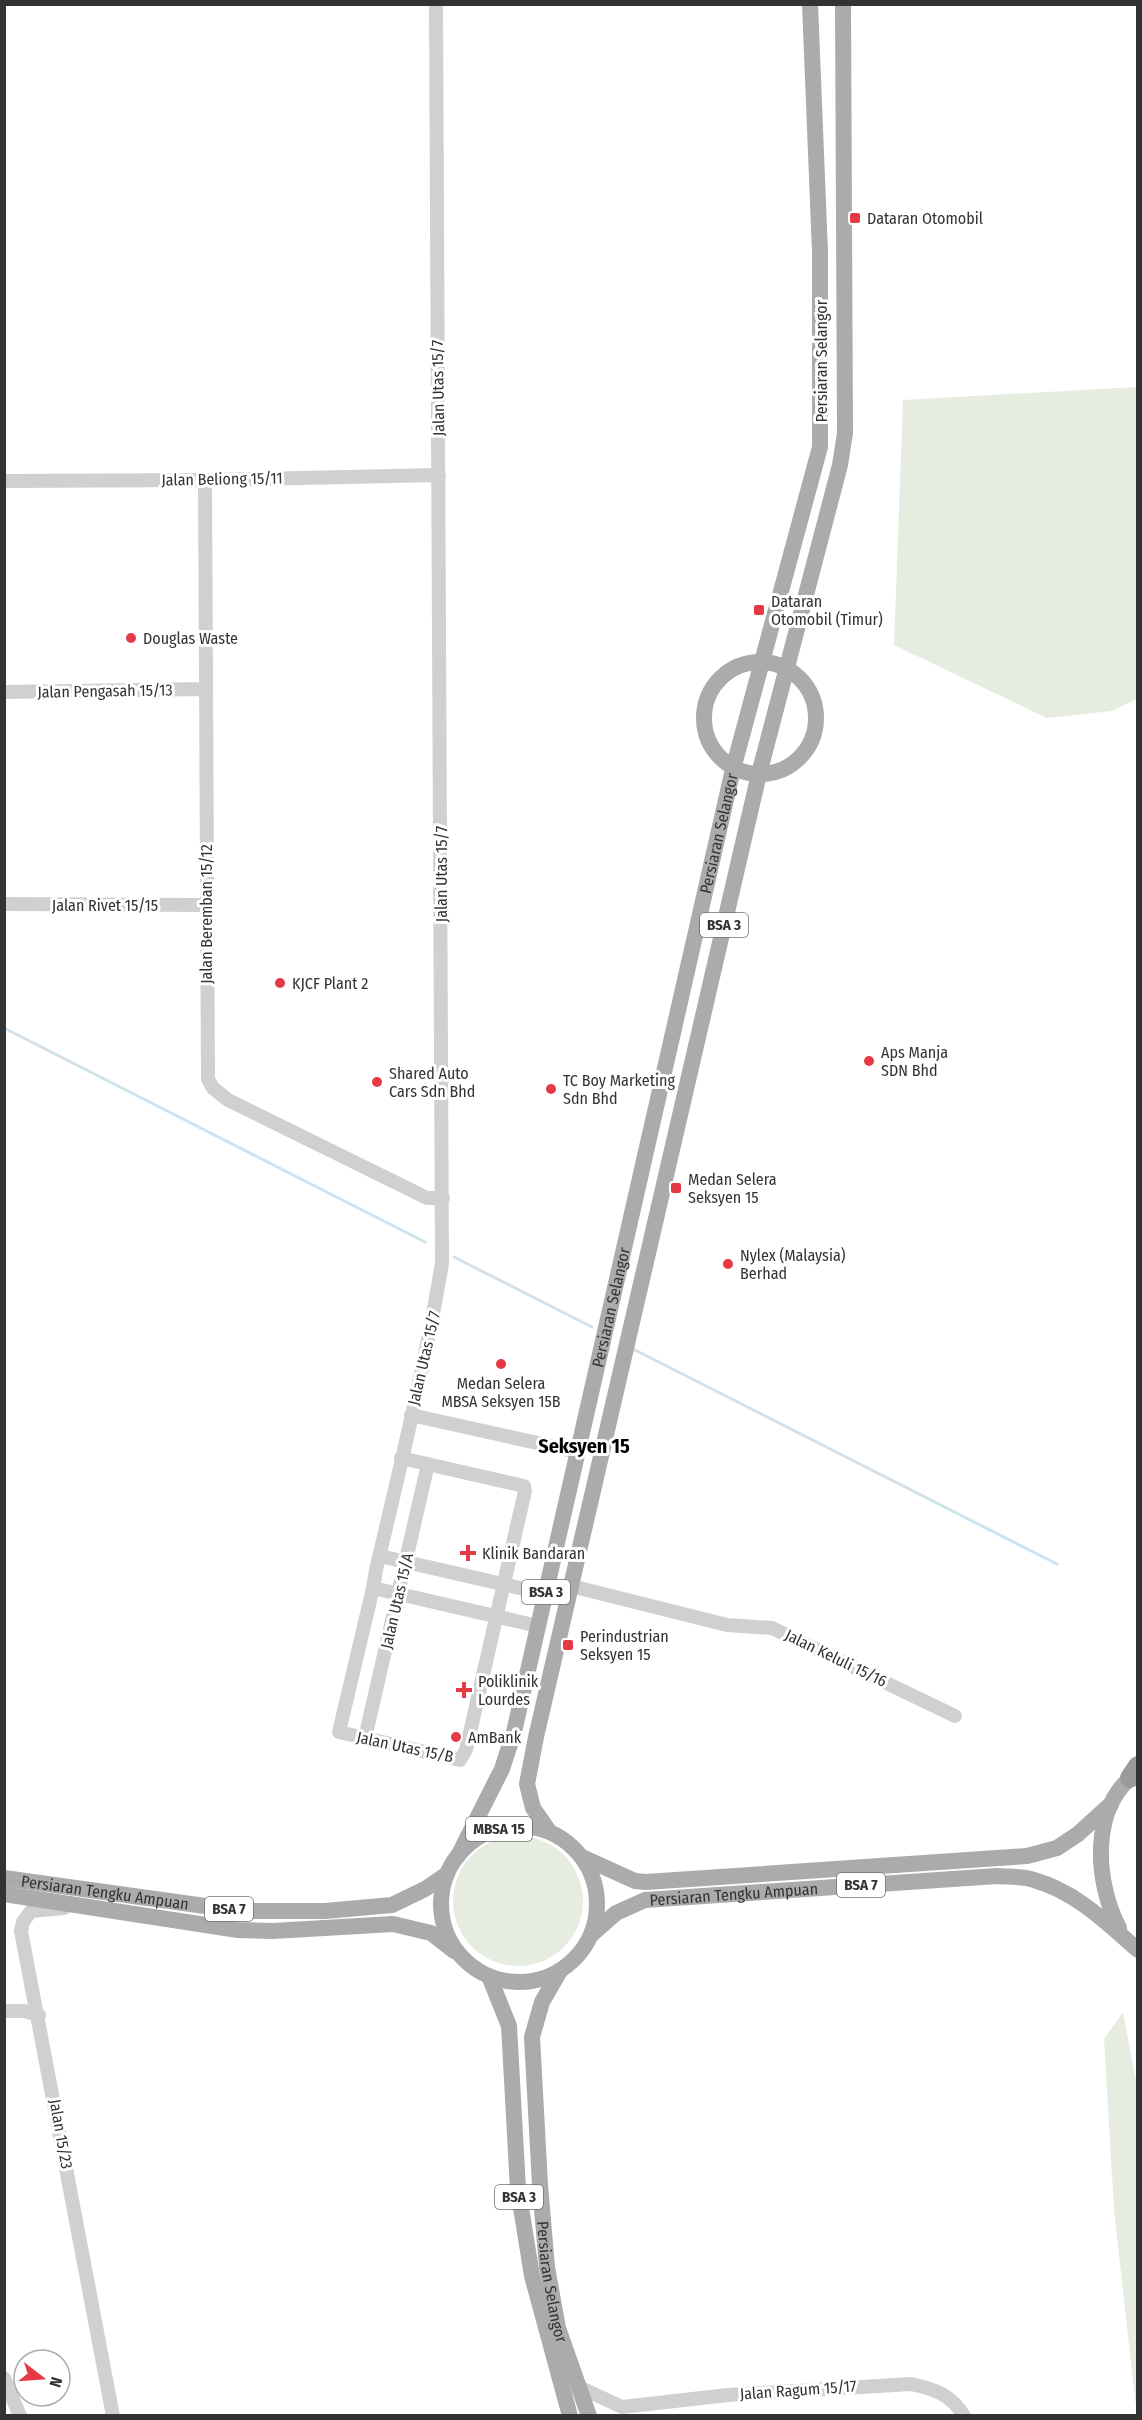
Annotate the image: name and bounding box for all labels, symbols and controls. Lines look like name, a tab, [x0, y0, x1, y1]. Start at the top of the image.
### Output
place label: Dataran Otomobil	[867, 209, 983, 228]
marker: Dataran Otomobil	[848, 211, 862, 225]
street label: Persiaran Selangor	[812, 299, 831, 422]
street label: Jalan Utas 15/7	[428, 339, 448, 436]
street label: Jalan Beliong 15/11	[161, 468, 283, 490]
place label: Dataran Otomobil (Timur)	[771, 592, 883, 629]
marker: Dataran Otomobil (Timur)	[752, 603, 766, 617]
place label: Douglas Waste	[143, 629, 238, 648]
marker: Douglas Waste	[124, 631, 138, 645]
street label: Jalan Pengasah 15/13	[37, 680, 173, 702]
street label: Persiaran Selangor	[696, 771, 741, 895]
street label: Jalan Utas 15/7	[432, 825, 451, 922]
street label: Jalan Beremban 15/12	[197, 844, 216, 984]
street label: Jalan Rivet 15/15	[52, 896, 158, 915]
road number: BSA 3	[700, 913, 748, 937]
place label: KJCF Plant 2	[292, 974, 368, 993]
marker: KJCF Plant 2	[273, 976, 287, 990]
place label: Aps Manja SDN Bhd	[881, 1043, 948, 1080]
marker: Aps Manja SDN Bhd	[862, 1054, 876, 1068]
place label: Shared Auto Cars Sdn Bhd	[389, 1064, 475, 1101]
place label: TC Boy Marketing Sdn Bhd	[563, 1071, 675, 1108]
marker: Shared Auto Cars Sdn Bhd	[370, 1075, 384, 1089]
marker: TC Boy Marketing Sdn Bhd	[544, 1082, 558, 1096]
place label: Medan Selera Seksyen 15	[688, 1170, 777, 1207]
marker: Medan Selera Seksyen 15	[669, 1181, 683, 1195]
street label: Persiaran Selangor	[588, 1245, 634, 1369]
place label: Nylex (Malaysia) Berhad	[740, 1246, 846, 1283]
marker: Nylex (Malaysia) Berhad	[721, 1257, 735, 1271]
street label: Jalan Utas 15/7	[404, 1308, 444, 1407]
marker: Medan Selera MBSA Seksyen 15B	[494, 1357, 508, 1371]
place label: Medan Selera MBSA Seksyen 15B	[441, 1374, 561, 1411]
district label: Seksyen 15	[538, 1434, 630, 1458]
marker: Klinik Bandaran	[459, 1544, 477, 1562]
place label: Klinik Bandaran	[482, 1544, 585, 1563]
street label: Jalan Utas 15/A	[377, 1551, 417, 1651]
road number: BSA 3	[522, 1580, 570, 1604]
street label: Jalan Keluli 15/16	[782, 1625, 890, 1691]
place label: Perindustrian Seksyen 15	[580, 1627, 669, 1664]
marker: Perindustrian Seksyen 15	[561, 1638, 575, 1652]
place label: Poliklinik Lourdes	[478, 1672, 539, 1709]
marker: Poliklinik Lourdes	[455, 1681, 473, 1699]
street label: Jalan Utas 15/B	[355, 1727, 455, 1767]
place label: AmBank	[468, 1728, 522, 1747]
marker: AmBank	[449, 1730, 463, 1744]
road number: MBSA 15	[466, 1817, 532, 1841]
street label: Persiaran Tengku Ampuan	[20, 1871, 190, 1913]
road number: BSA 7	[837, 1873, 885, 1897]
street label: Persiaran Tengku Ampuan	[649, 1879, 819, 1909]
road number: BSA 7	[205, 1897, 253, 1921]
street label: Jalan 15/23	[46, 2098, 76, 2170]
road number: BSA 3	[495, 2185, 543, 2209]
street label: Persiaran Selangor	[534, 2220, 572, 2345]
north arrow	[12, 2348, 72, 2408]
text: N	[45, 2375, 66, 2390]
street label: Jalan Ragum 15/17	[739, 2376, 857, 2404]

